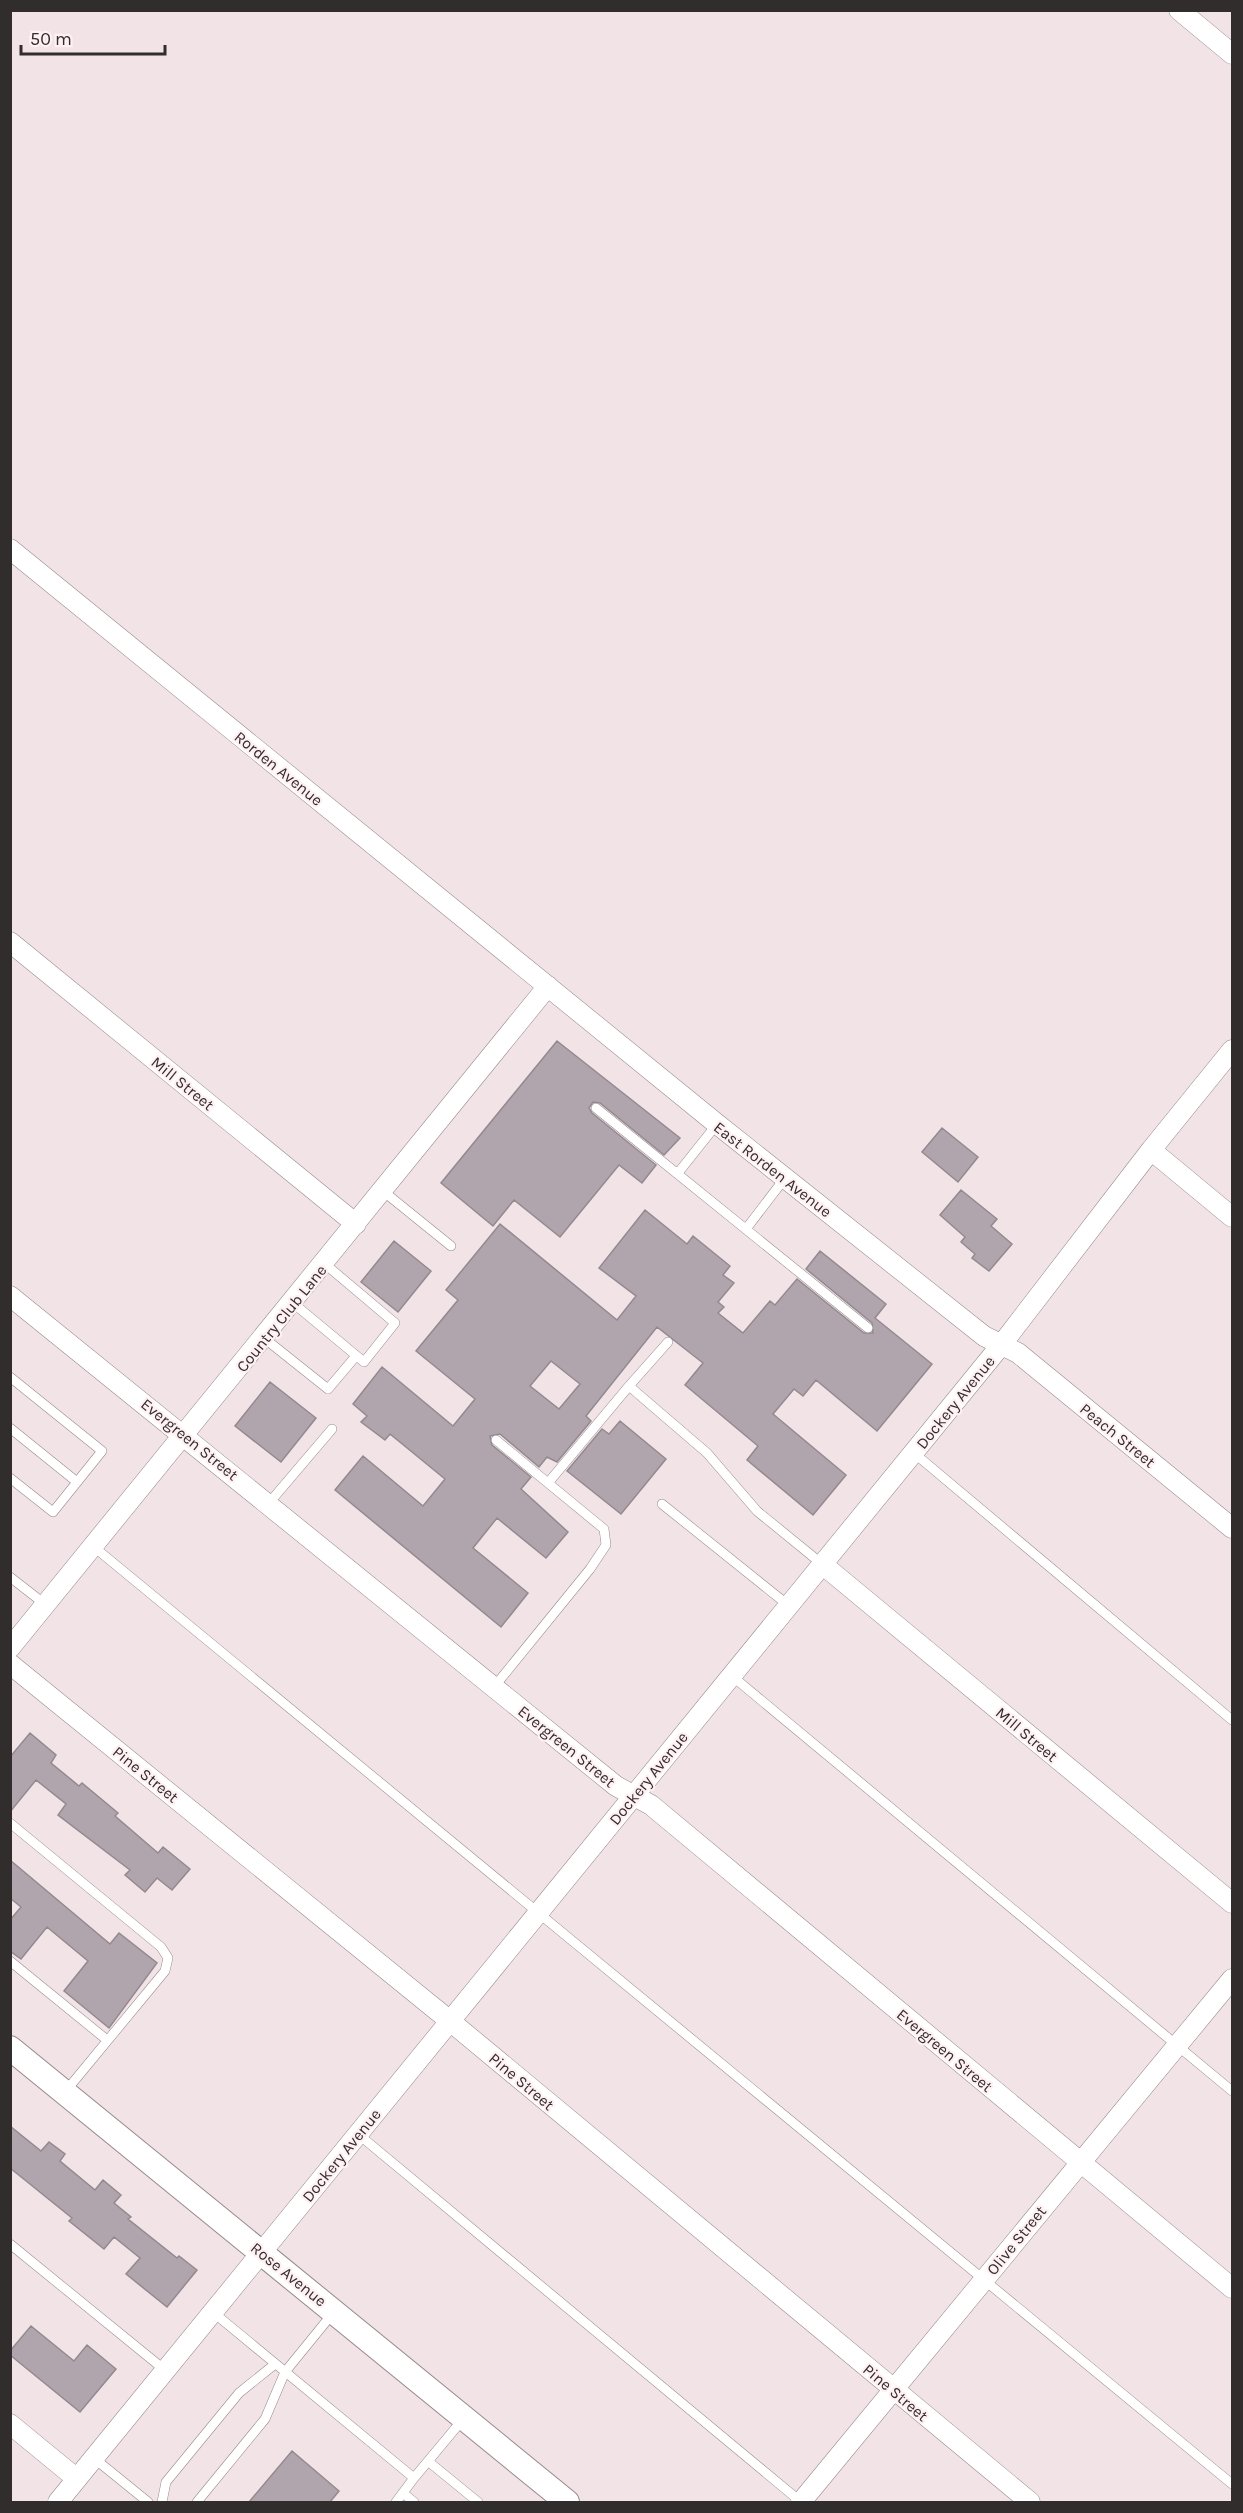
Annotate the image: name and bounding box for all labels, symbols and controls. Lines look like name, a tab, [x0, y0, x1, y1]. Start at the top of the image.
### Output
scale bar	[21, 18, 165, 56]
text: 50 m	[30, 28, 72, 50]
street label: Rorden Avenue	[231, 727, 327, 810]
street label: Mill Street	[148, 1052, 218, 1114]
street label: East Rorden Avenue	[710, 1118, 835, 1221]
street label: Country Club Lane	[232, 1261, 330, 1376]
street label: Dockery Avenue	[912, 1352, 999, 1453]
street label: Evergreen Street	[137, 1394, 242, 1484]
street label: Peach Street	[1076, 1399, 1159, 1472]
street label: Evergreen Street	[514, 1701, 619, 1791]
street label: Mill Street	[992, 1703, 1062, 1766]
street label: Dockery Avenue	[605, 1728, 692, 1829]
street label: Pine Street	[109, 1742, 182, 1807]
street label: Evergreen Street	[893, 2005, 997, 2096]
street label: Pine Street	[485, 2049, 558, 2114]
street label: Dockery Avenue	[298, 2105, 385, 2206]
street label: Olive Street	[983, 2202, 1050, 2279]
street label: Rose Avenue	[247, 2238, 330, 2311]
street label: Pine Street	[859, 2360, 932, 2425]

